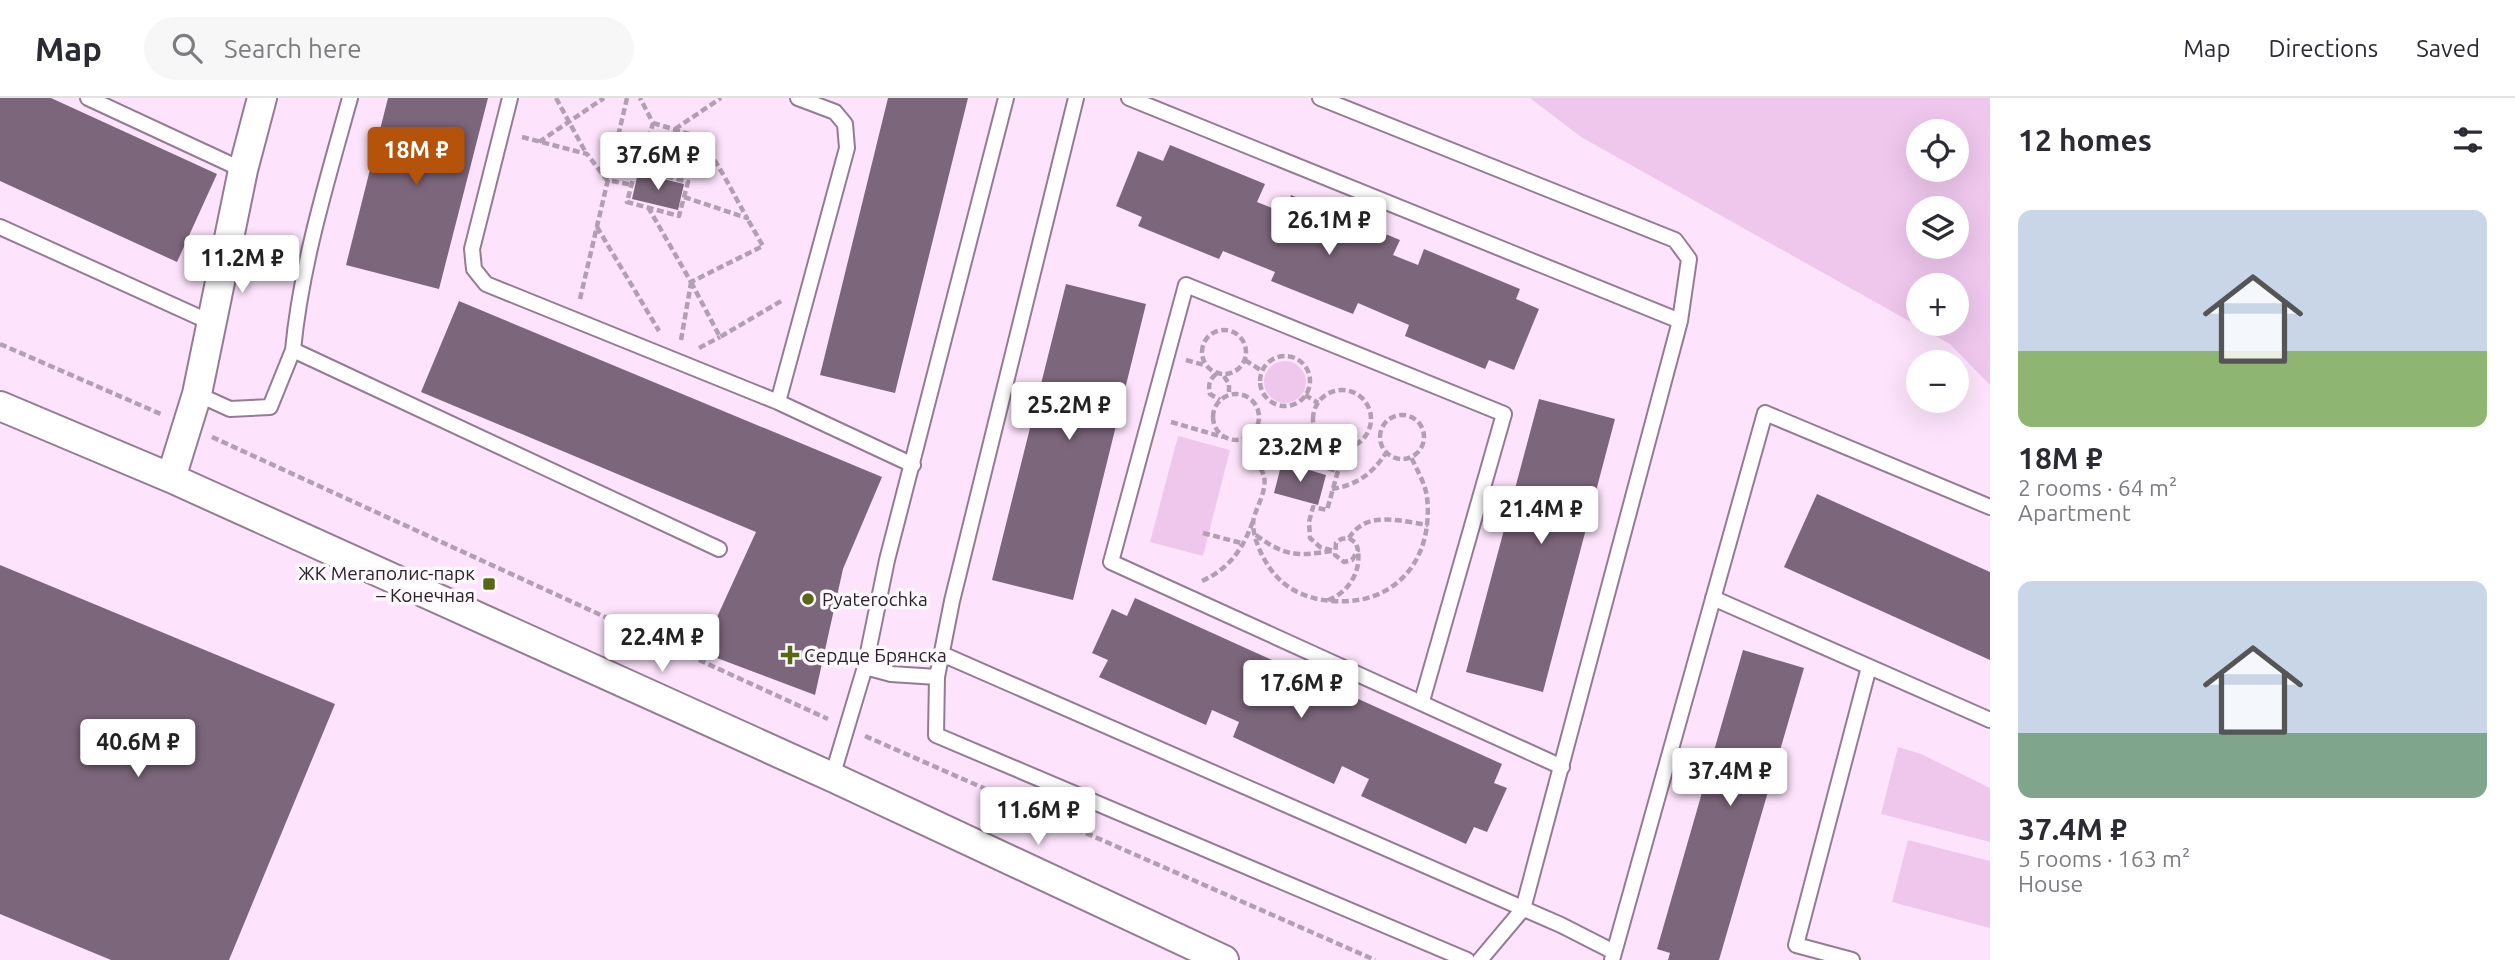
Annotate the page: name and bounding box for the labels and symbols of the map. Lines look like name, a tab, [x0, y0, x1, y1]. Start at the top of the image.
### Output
pin: 18M ₽	[367, 127, 465, 187]
pin: 37.6M ₽	[593, 132, 723, 192]
pin: 26.1M ₽	[1264, 198, 1394, 257]
pin: 11.2M ₽	[177, 236, 307, 295]
pin: 25.2M ₽	[1004, 382, 1134, 442]
pin: 23.2M ₽	[1235, 424, 1365, 484]
pin: 21.4M ₽	[1476, 486, 1606, 546]
place label: ЖК Мегаполис-парк – Конечная	[298, 562, 475, 606]
marker: ЖК Мегаполис-парк – Конечная	[481, 576, 497, 592]
place label: Pyaterochka	[822, 588, 928, 610]
marker: Pyaterochka	[800, 591, 816, 607]
pin: 22.4M ₽	[597, 614, 727, 674]
place label: Сердце Брянска	[804, 644, 947, 666]
marker: Сердце Брянска	[782, 647, 798, 663]
pin: 17.6M ₽	[1236, 660, 1366, 720]
pin: 40.6M ₽	[73, 720, 203, 779]
pin: 37.4M ₽	[1665, 748, 1795, 808]
pin: 11.6M ₽	[973, 788, 1103, 847]

